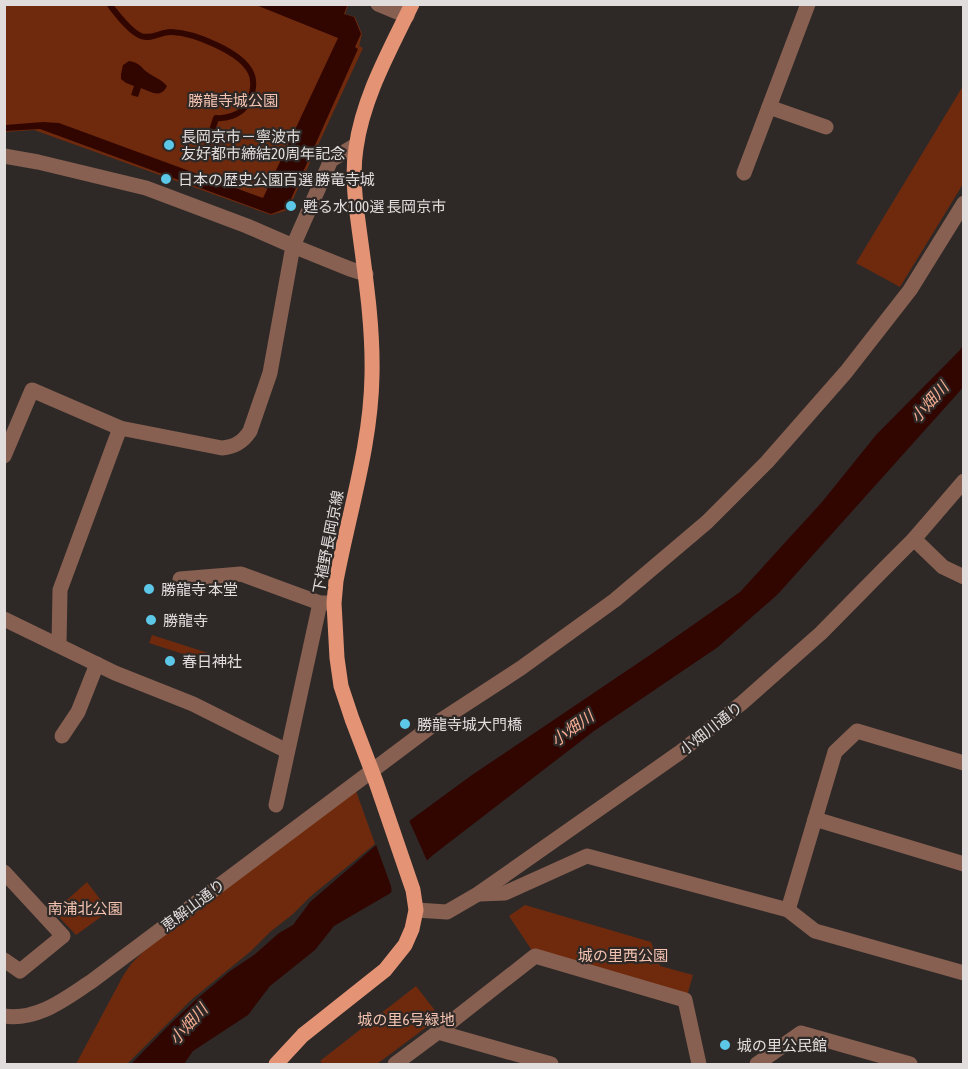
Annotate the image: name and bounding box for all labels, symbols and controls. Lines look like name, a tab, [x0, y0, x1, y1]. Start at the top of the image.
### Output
park label: 勝龍寺城公園	[188, 92, 278, 109]
place label: 長岡京市－寧波市 友好都市締結20周年記念	[181, 128, 345, 162]
marker: 長岡京市－寧波市 友好都市締結20周年記念	[162, 138, 176, 152]
place label: 日本の歴史公園百選 勝竜寺城	[178, 171, 375, 188]
marker: 日本の歴史公園百選 勝竜寺城	[159, 172, 173, 186]
place label: 甦る水100選 長岡京市	[303, 198, 446, 215]
marker: 甦る水100選 長岡京市	[284, 199, 298, 213]
water label: 小畑川	[906, 377, 953, 426]
street label: 下植野長岡京線	[310, 489, 346, 595]
place label: 勝龍寺 本堂	[161, 581, 238, 598]
marker: 勝龍寺 本堂	[142, 582, 156, 596]
place label: 勝龍寺	[163, 612, 208, 629]
marker: 勝龍寺	[144, 613, 158, 627]
place label: 春日神社	[182, 653, 242, 670]
marker: 春日神社	[163, 654, 177, 668]
street label: 小畑川通り	[676, 698, 746, 758]
water label: 小畑川	[547, 705, 598, 749]
place label: 勝龍寺城大門橋	[417, 716, 522, 733]
marker: 勝龍寺城大門橋	[398, 717, 412, 731]
street label: 恵解山通り	[158, 876, 228, 934]
park label: 南浦北公園	[47, 900, 123, 917]
park label: 城の里西公園	[578, 947, 668, 964]
water label: 小畑川	[165, 999, 212, 1048]
park label: 城の里6号緑地	[357, 1011, 455, 1028]
place label: 城の里公民館	[737, 1037, 827, 1054]
marker: 城の里公民館	[718, 1038, 732, 1052]

